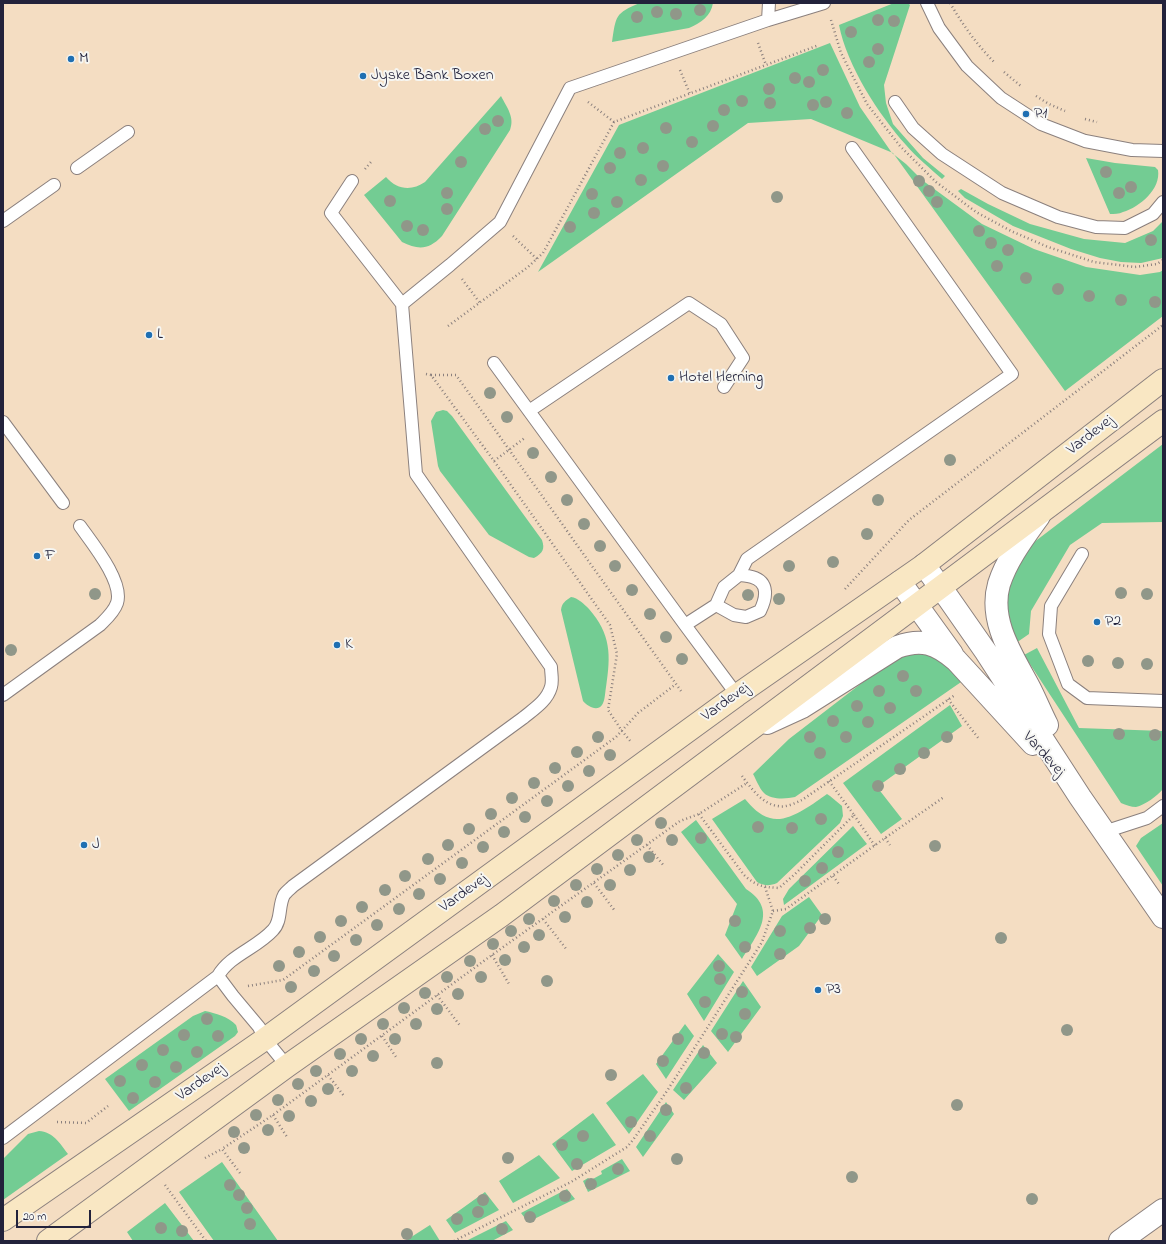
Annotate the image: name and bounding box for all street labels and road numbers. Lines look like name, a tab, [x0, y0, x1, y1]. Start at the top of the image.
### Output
street label: Vardevej	[1064, 412, 1118, 460]
street label: Vardevej	[698, 679, 754, 727]
street label: Vardevej	[1018, 728, 1068, 782]
street label: Vardevej	[436, 870, 492, 918]
street label: Vardevej	[173, 1060, 229, 1106]

